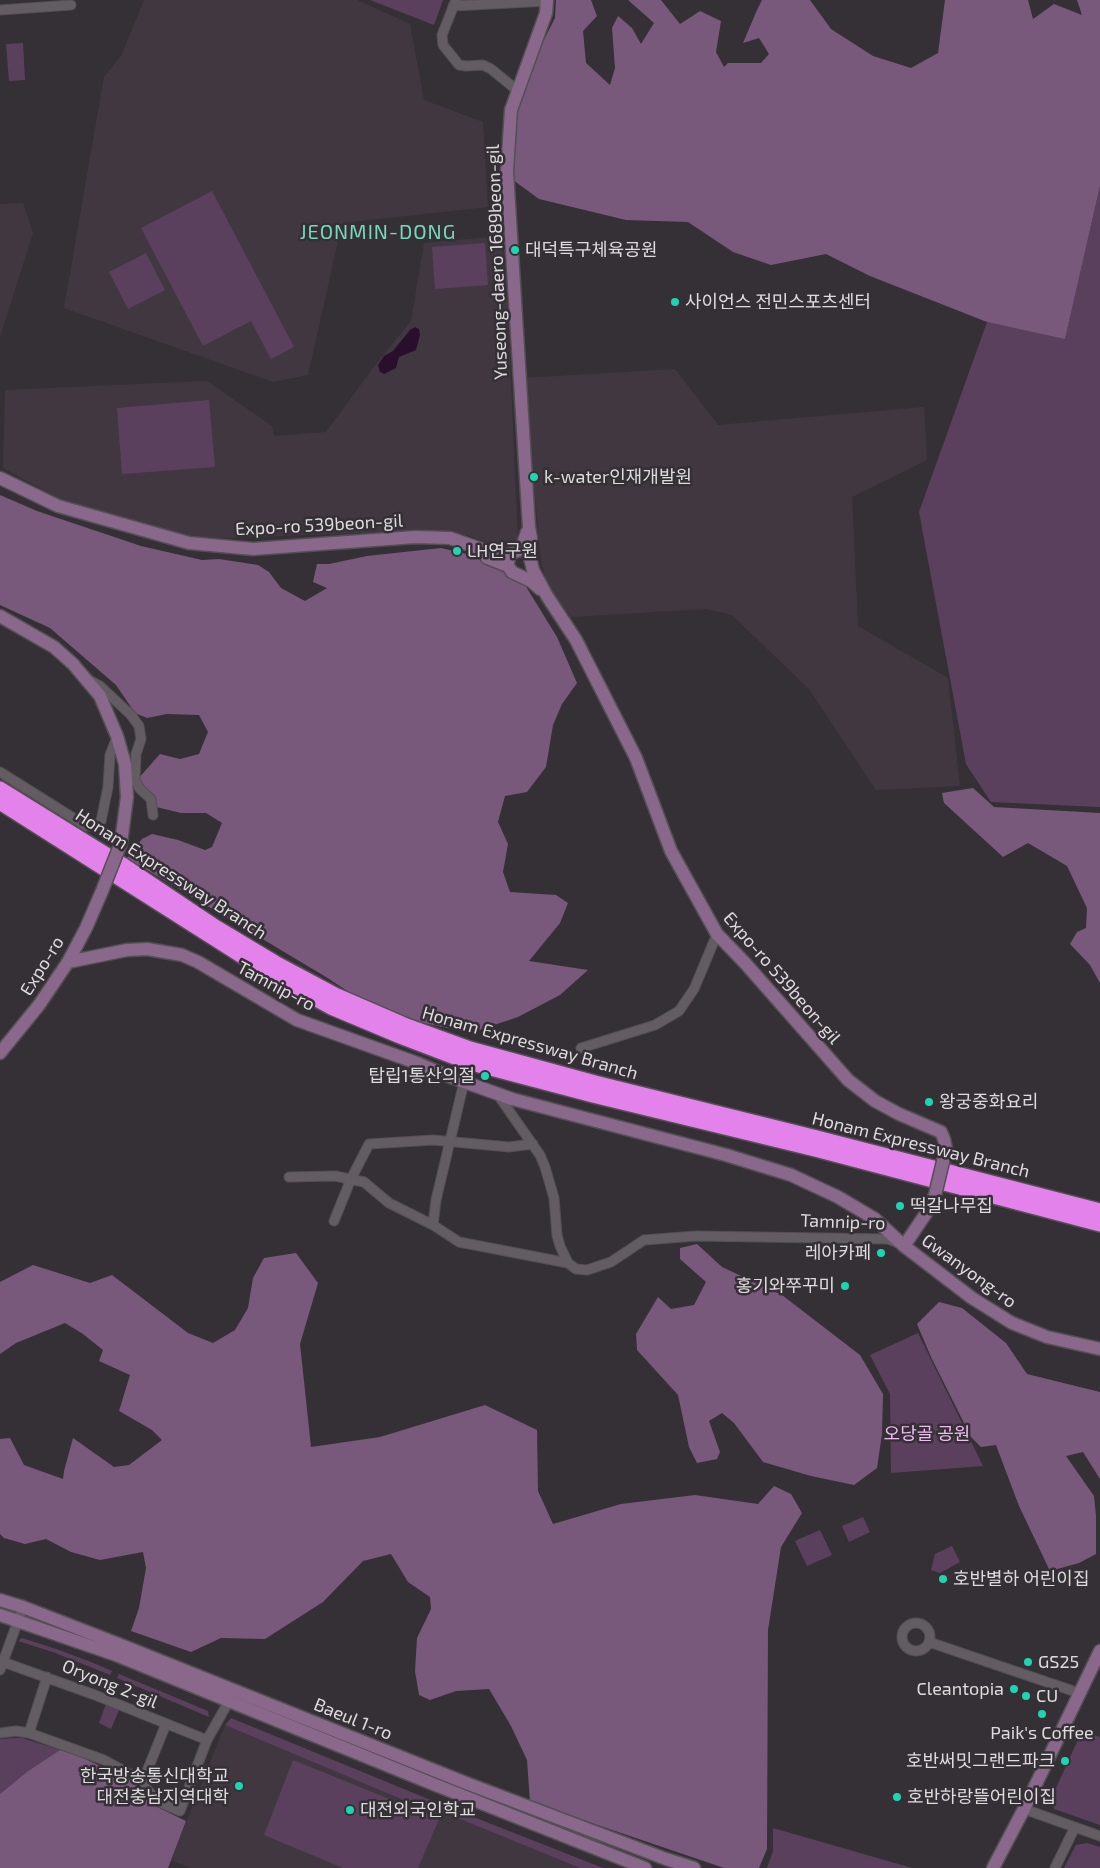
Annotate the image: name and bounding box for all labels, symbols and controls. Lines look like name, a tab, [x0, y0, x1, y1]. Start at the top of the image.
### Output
street label: Yuseong-daero 1689beon-gil	[482, 144, 512, 380]
district label: JEONMIN-DONG	[298, 220, 458, 244]
place label: 대덕특구체육공원	[525, 239, 657, 261]
marker: 대덕특구체육공원	[509, 244, 521, 256]
place label: 사이언스 전민스포츠센터	[685, 291, 871, 313]
marker: 사이언스 전민스포츠센터	[669, 296, 681, 308]
place label: k-water인재개발원	[544, 466, 692, 488]
marker: k-water인재개발원	[528, 471, 540, 483]
street label: Expo-ro 539beon-gil	[235, 510, 403, 540]
place label: LH연구원	[467, 540, 538, 562]
marker: LH연구원	[451, 545, 463, 557]
street label: Honam Expressway Branch	[71, 804, 271, 944]
street label: Expo-ro 539beon-gil	[719, 908, 845, 1048]
street label: Expo-ro	[15, 932, 69, 1000]
street label: Tamnip-ro	[233, 956, 319, 1016]
street label: Honam Expressway Branch	[420, 1002, 640, 1084]
place label: 탑립1통산의절	[368, 1065, 475, 1087]
marker: 탑립1통산의절	[479, 1070, 491, 1082]
place label: 왕궁중화요리	[939, 1091, 1038, 1113]
marker: 왕궁중화요리	[923, 1096, 935, 1108]
street label: Honam Expressway Branch	[810, 1107, 1032, 1183]
place label: 떡갈나무집	[910, 1195, 993, 1217]
marker: 떡갈나무집	[894, 1200, 906, 1212]
street label: Tamnip-ro	[800, 1210, 886, 1234]
street label: Gwanyong-ro	[917, 1229, 1021, 1313]
place label: 레아카페	[805, 1242, 871, 1264]
marker: 레아카페	[875, 1247, 887, 1259]
place label: 홍기와쭈꾸미	[736, 1275, 835, 1297]
marker: 홍기와쭈꾸미	[839, 1280, 851, 1292]
park label: 오당골 공원	[884, 1423, 970, 1445]
place label: 호반별하 어린이집	[953, 1568, 1089, 1590]
marker: 호반별하 어린이집	[937, 1573, 949, 1585]
place label: GS25	[1038, 1651, 1079, 1673]
street label: Oryong 2-gil	[59, 1655, 161, 1713]
marker: GS25	[1022, 1656, 1034, 1668]
place label: Cleantopia	[917, 1678, 1004, 1700]
marker: Cleantopia	[1008, 1683, 1020, 1695]
place label: CU	[1036, 1685, 1058, 1707]
marker: CU	[1020, 1690, 1032, 1702]
street label: Baeul 1-ro	[311, 1693, 395, 1745]
marker: Paik's Coffee	[1036, 1708, 1048, 1720]
place label: Paik's Coffee	[990, 1722, 1094, 1744]
place label: 호반써밋그랜드파크	[906, 1750, 1055, 1772]
marker: 호반써밋그랜드파크	[1059, 1755, 1071, 1767]
place label: 한국방송통신대학교 대전충남지역대학	[80, 1765, 229, 1808]
marker: 한국방송통신대학교 대전충남지역대학	[233, 1780, 245, 1792]
place label: 호반하랑뜰어린이집	[907, 1786, 1056, 1808]
marker: 호반하랑뜰어린이집	[891, 1791, 903, 1803]
place label: 대전외국인학교	[360, 1799, 476, 1821]
marker: 대전외국인학교	[344, 1804, 356, 1816]

